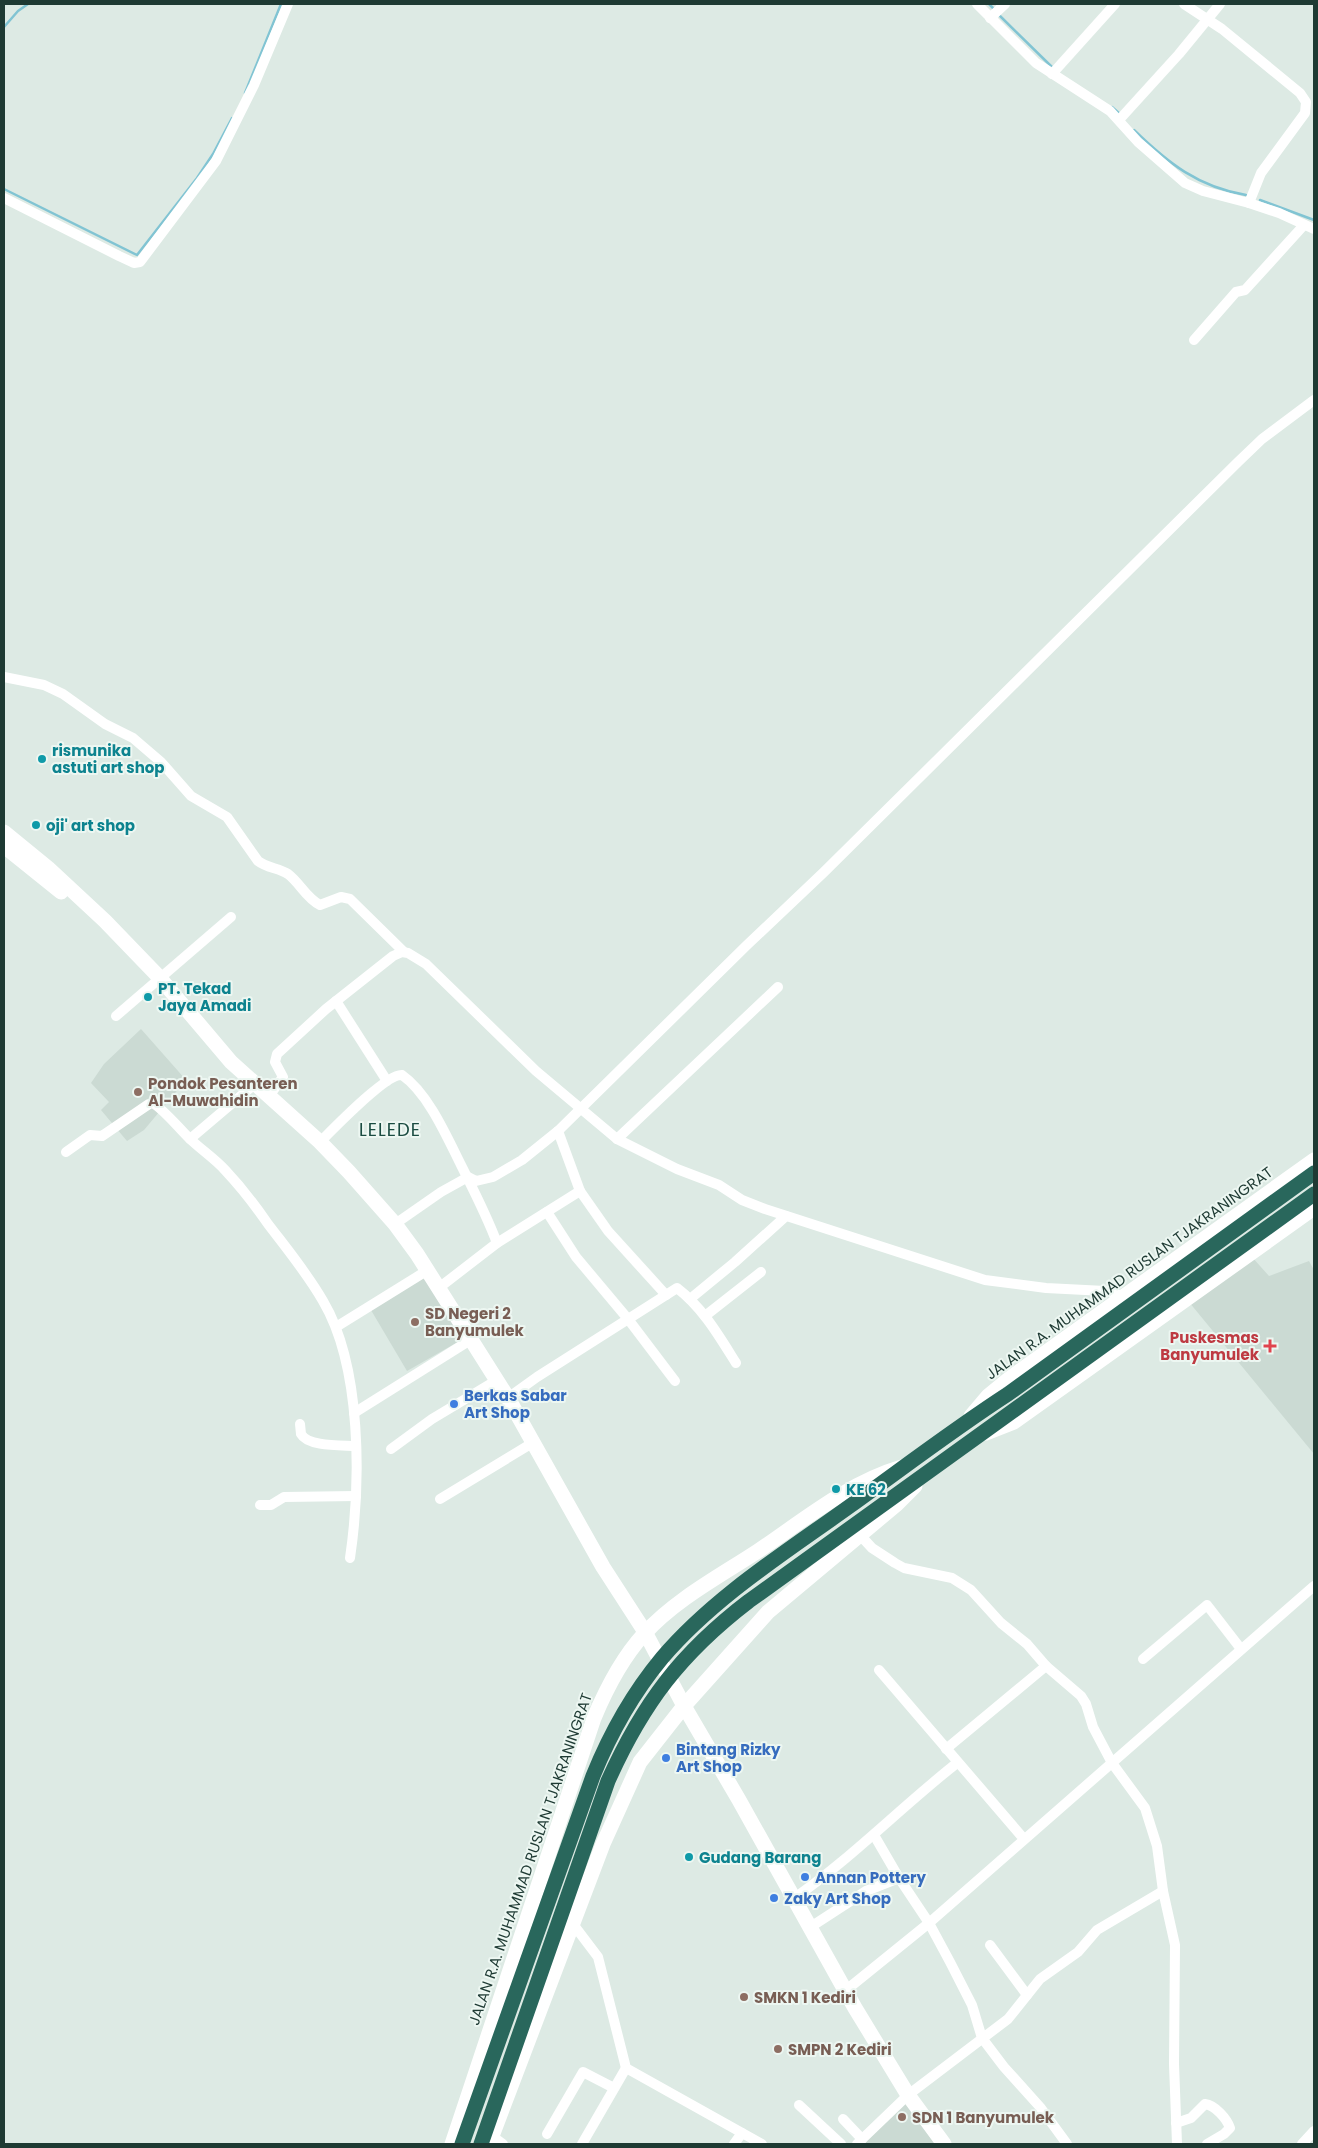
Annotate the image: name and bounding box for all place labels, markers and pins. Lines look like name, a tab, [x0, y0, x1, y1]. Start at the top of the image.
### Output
place label: rismunika astuti art shop	[52, 740, 165, 778]
marker: rismunika astuti art shop	[36, 753, 48, 765]
place label: oji' art shop	[46, 815, 135, 836]
marker: oji' art shop	[30, 819, 42, 831]
place label: PT. Tekad Jaya Amadi	[158, 978, 251, 1016]
marker: PT. Tekad Jaya Amadi	[142, 991, 154, 1003]
place label: Pondok Pesanteren Al-Muwahidin	[148, 1073, 298, 1111]
marker: Pondok Pesanteren Al-Muwahidin	[132, 1086, 144, 1098]
place label: SD Negeri 2 Banyumulek	[425, 1303, 524, 1341]
marker: SD Negeri 2 Banyumulek	[409, 1316, 421, 1328]
place label: Puskesmas Banyumulek	[1160, 1327, 1260, 1365]
marker: Puskesmas Banyumulek	[1263, 1339, 1277, 1353]
place label: Berkas Sabar Art Shop	[464, 1385, 567, 1423]
marker: Berkas Sabar Art Shop	[448, 1398, 460, 1410]
place label: KE 62	[846, 1479, 886, 1500]
marker: KE 62	[830, 1483, 842, 1495]
place label: Bintang Rizky Art Shop	[676, 1739, 781, 1777]
marker: Bintang Rizky Art Shop	[660, 1752, 672, 1764]
place label: Gudang Barang	[699, 1847, 821, 1868]
marker: Gudang Barang	[683, 1851, 695, 1863]
place label: Annan Pottery	[815, 1867, 927, 1888]
marker: Annan Pottery	[799, 1871, 811, 1883]
place label: Zaky Art Shop	[784, 1888, 891, 1909]
marker: Zaky Art Shop	[768, 1892, 780, 1904]
place label: SMKN 1 Kediri	[754, 1987, 856, 2008]
marker: SMKN 1 Kediri	[738, 1991, 750, 2003]
place label: SMPN 2 Kediri	[788, 2039, 892, 2060]
marker: SMPN 2 Kediri	[772, 2043, 784, 2055]
place label: SDN 1 Banyumulek	[912, 2107, 1055, 2128]
marker: SDN 1 Banyumulek	[896, 2111, 908, 2123]

